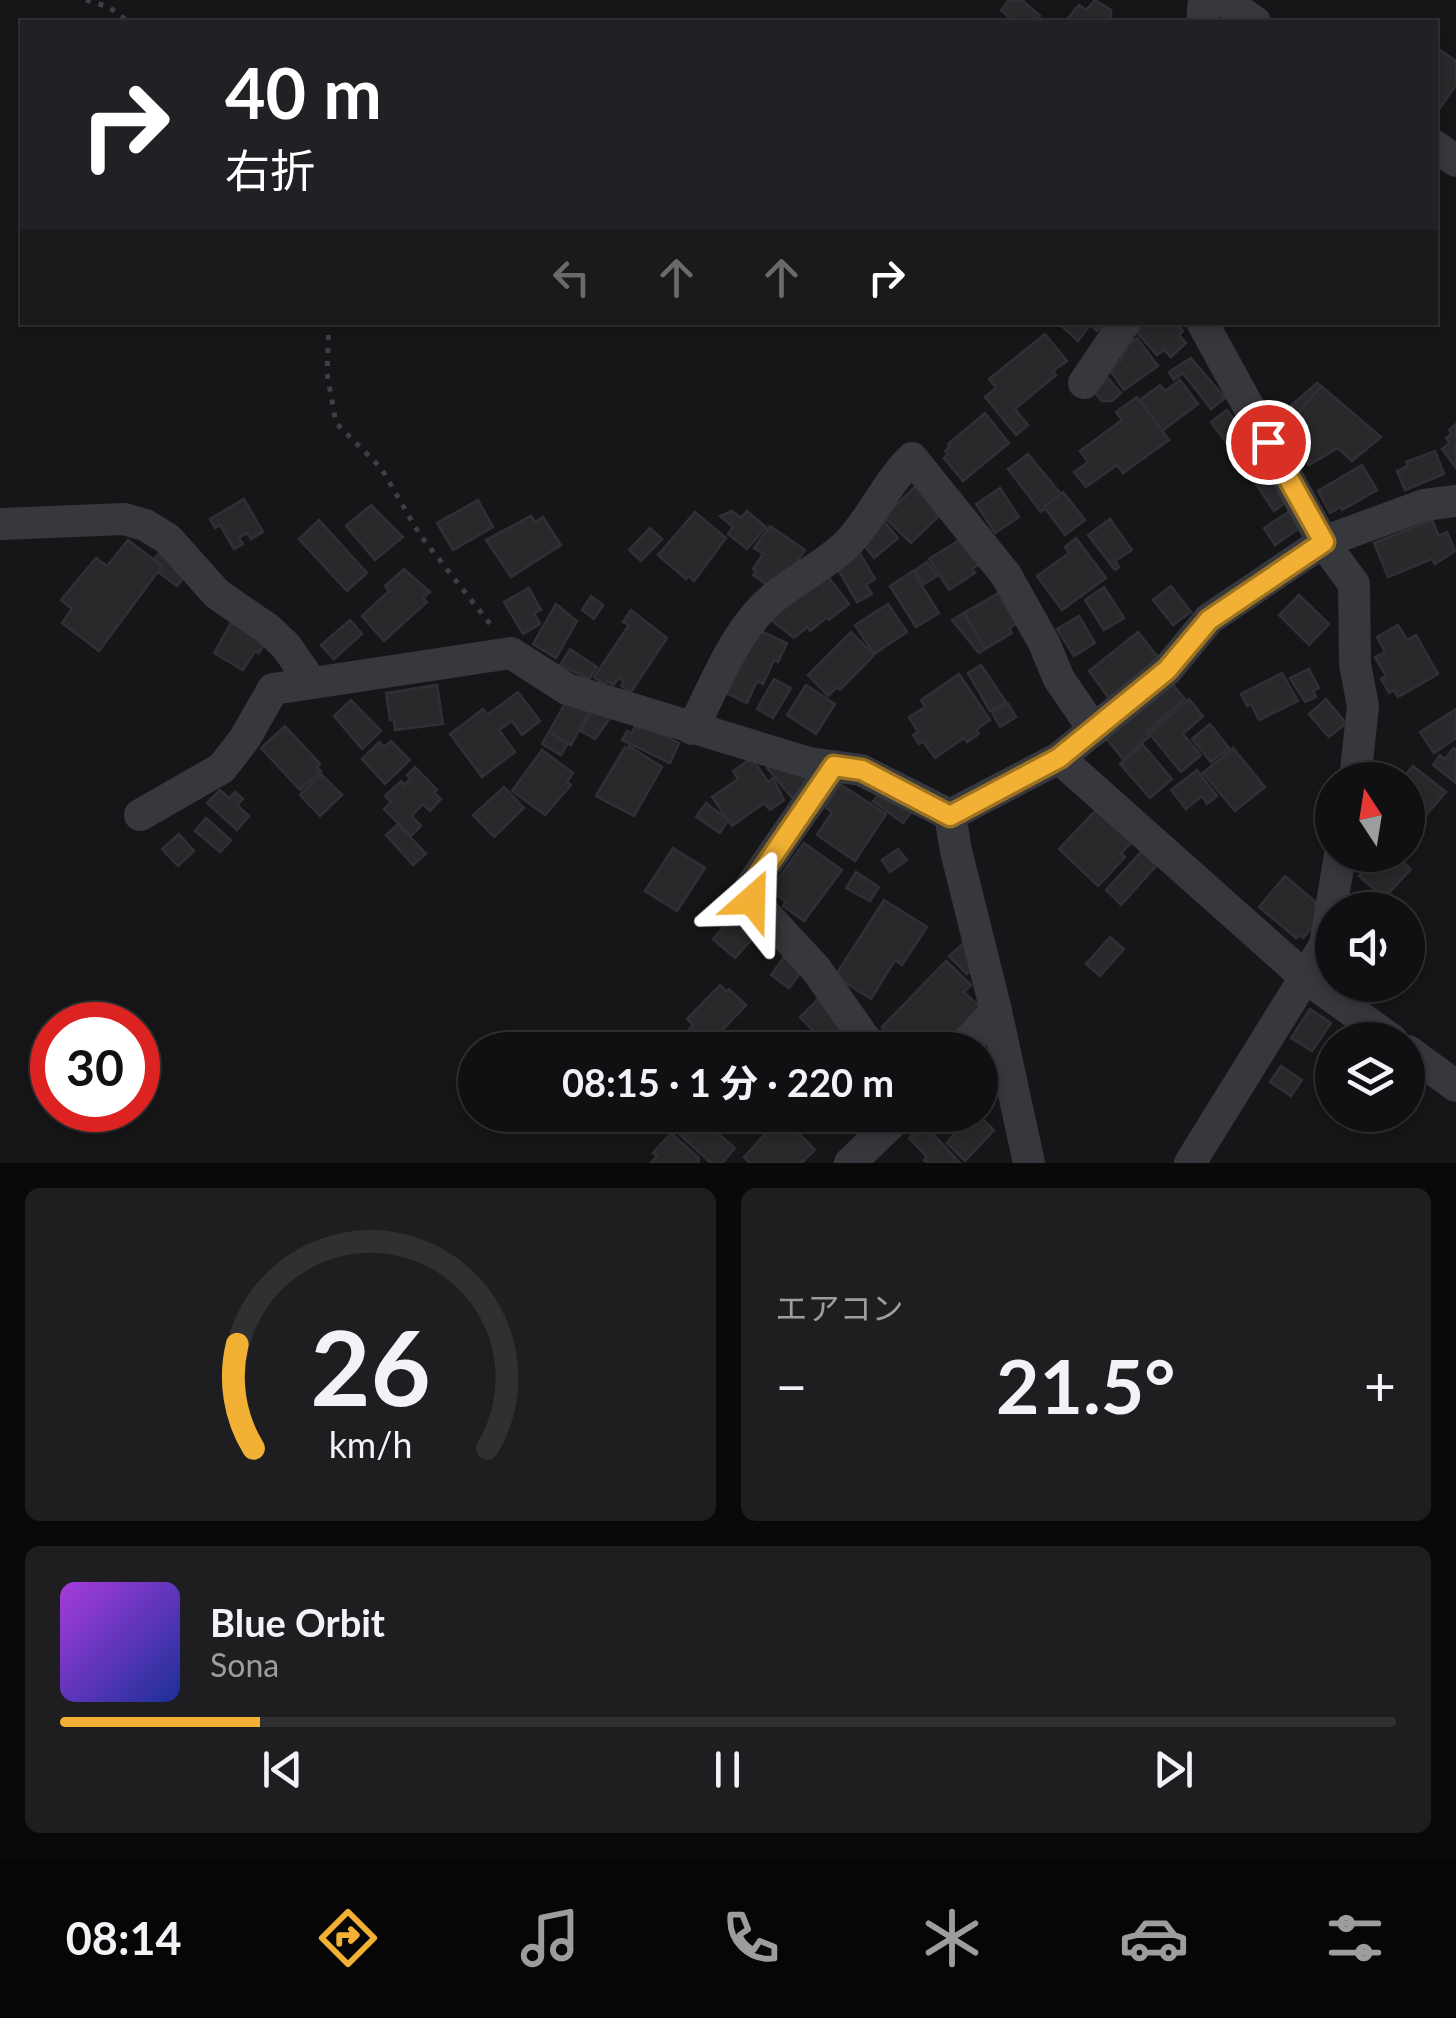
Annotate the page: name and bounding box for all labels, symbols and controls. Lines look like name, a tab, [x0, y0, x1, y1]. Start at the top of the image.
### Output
text: 40 m	[225, 50, 382, 134]
icon: right	[60, 60, 190, 190]
text: 右折	[225, 143, 315, 197]
icon: left	[544, 250, 599, 305]
icon: ahead	[649, 250, 704, 305]
icon: ahead	[754, 250, 809, 305]
icon: right	[859, 250, 914, 305]
pin	[1226, 400, 1311, 485]
icon: arrive	[1241, 415, 1296, 470]
north arrow	[1315, 762, 1425, 872]
map controls	[1315, 762, 1425, 1132]
position arrow	[700, 848, 804, 952]
button: sound	[1315, 892, 1425, 1002]
speed limit sign: 30	[30, 1002, 160, 1132]
button: layers	[1315, 1022, 1425, 1132]
text: 08:15 · 1 分 · 220 m	[562, 1059, 894, 1105]
text: エアコン	[776, 1288, 904, 1327]
text: 26	[310, 1303, 431, 1428]
text: 21.5°	[996, 1340, 1175, 1430]
text: −	[776, 1352, 807, 1418]
text: +	[1364, 1352, 1396, 1418]
text: km/h	[328, 1423, 412, 1466]
text: Blue Orbit	[210, 1599, 385, 1645]
text: Sona	[210, 1645, 279, 1684]
icon: previous	[255, 1742, 310, 1797]
icon: pause	[700, 1742, 755, 1797]
icon: next	[1146, 1742, 1201, 1797]
icon: directions	[313, 1903, 383, 1973]
icon: music	[515, 1903, 585, 1973]
icon: phone	[716, 1903, 786, 1973]
icon: climate	[917, 1903, 987, 1973]
icon: car	[1119, 1903, 1189, 1973]
icon: filters	[1320, 1903, 1390, 1973]
text: 08:14	[66, 1911, 182, 1965]

